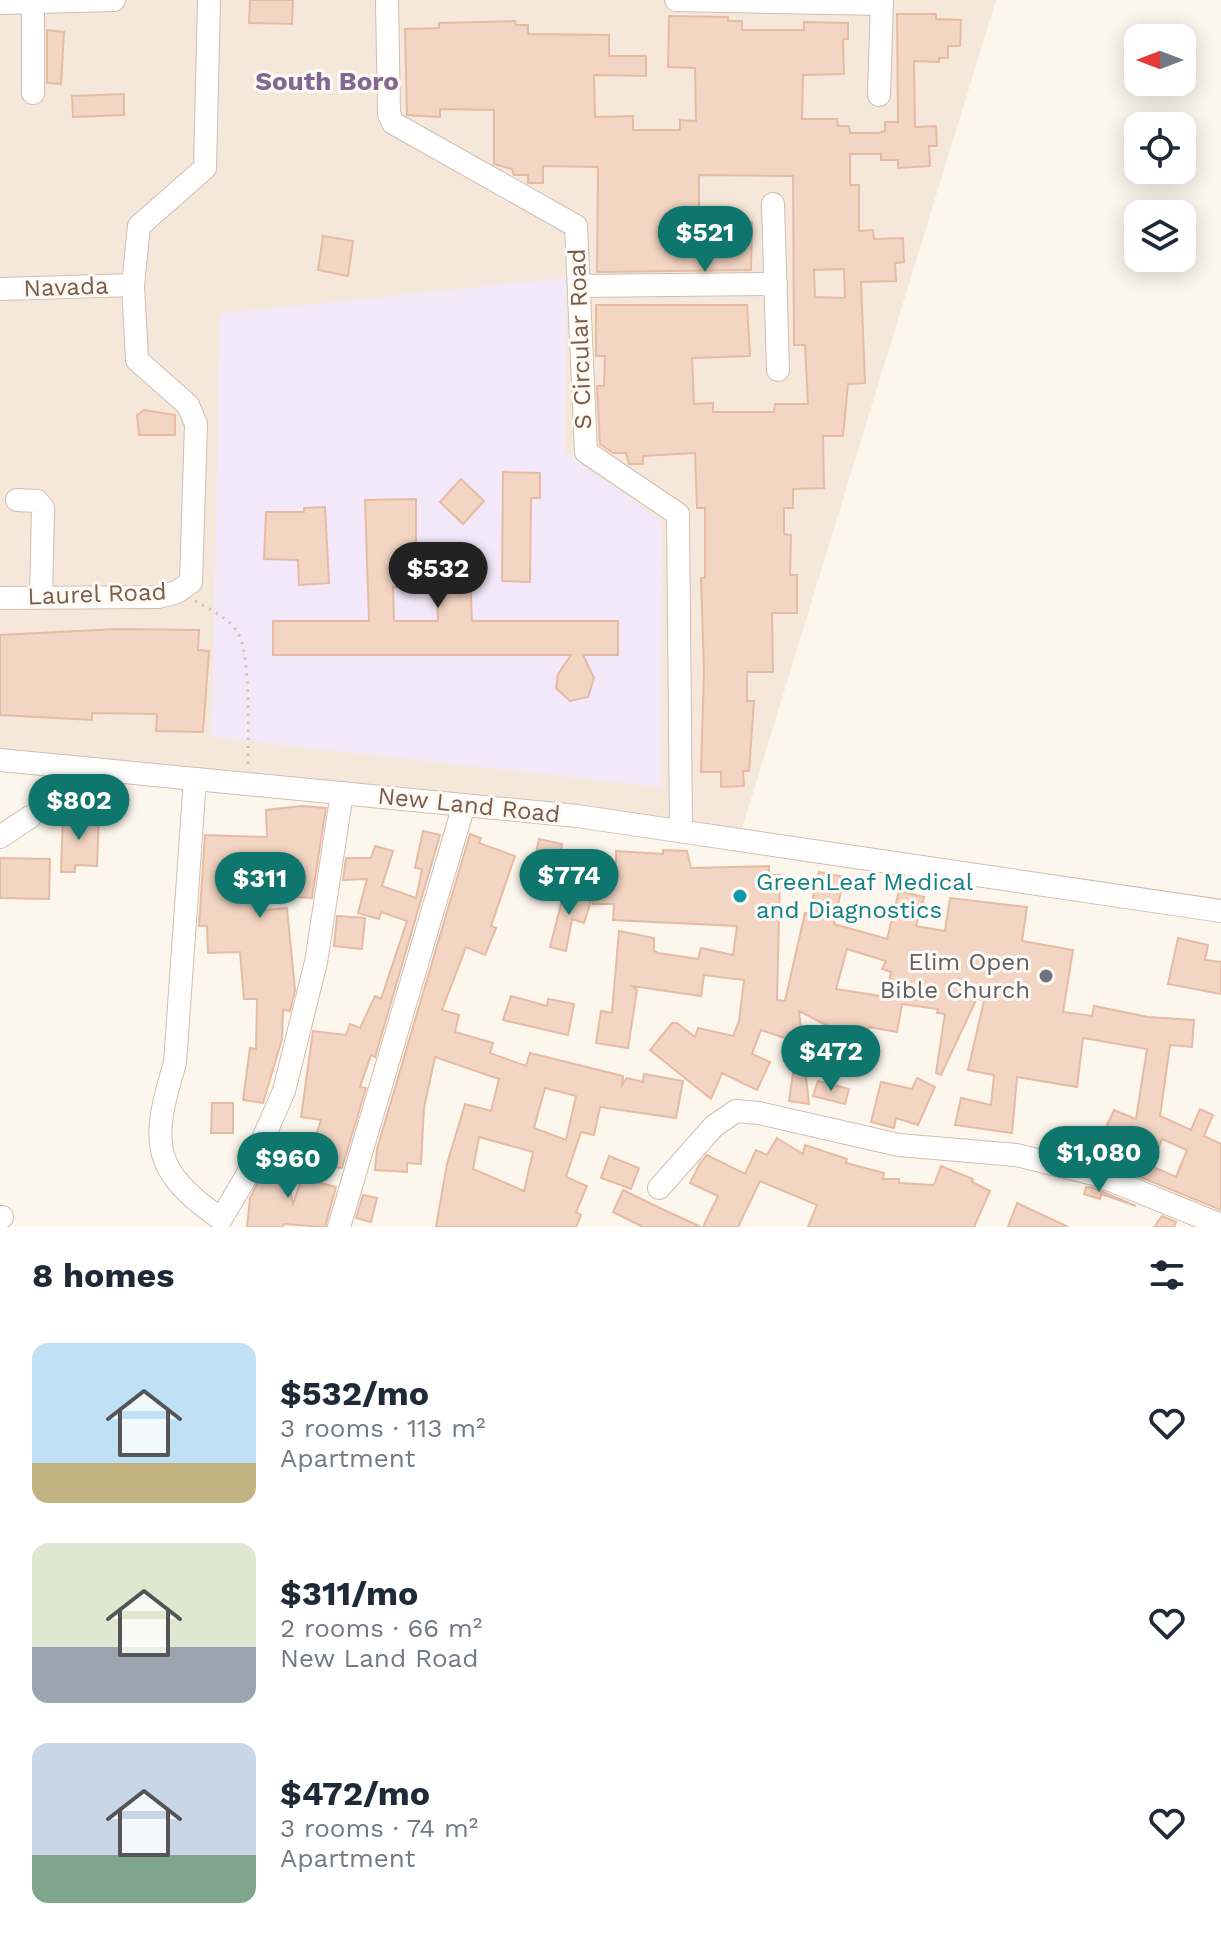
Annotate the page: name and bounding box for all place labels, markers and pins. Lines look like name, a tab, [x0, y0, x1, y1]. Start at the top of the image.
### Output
pin: $521	[658, 206, 752, 274]
pin: $532	[391, 542, 485, 610]
pin: $802	[32, 774, 126, 842]
pin: $774	[522, 849, 616, 917]
pin: $311	[213, 852, 307, 920]
place label: GreenLeaf Medical and Diagnostics	[756, 868, 974, 924]
marker: GreenLeaf Medical and Diagnostics	[731, 887, 749, 905]
place label: Elim Open Bible Church	[880, 948, 1030, 1004]
marker: Elim Open Bible Church	[1037, 967, 1055, 985]
pin: $472	[784, 1025, 878, 1093]
pin: $1,080	[1034, 1126, 1164, 1194]
pin: $960	[241, 1132, 335, 1200]

